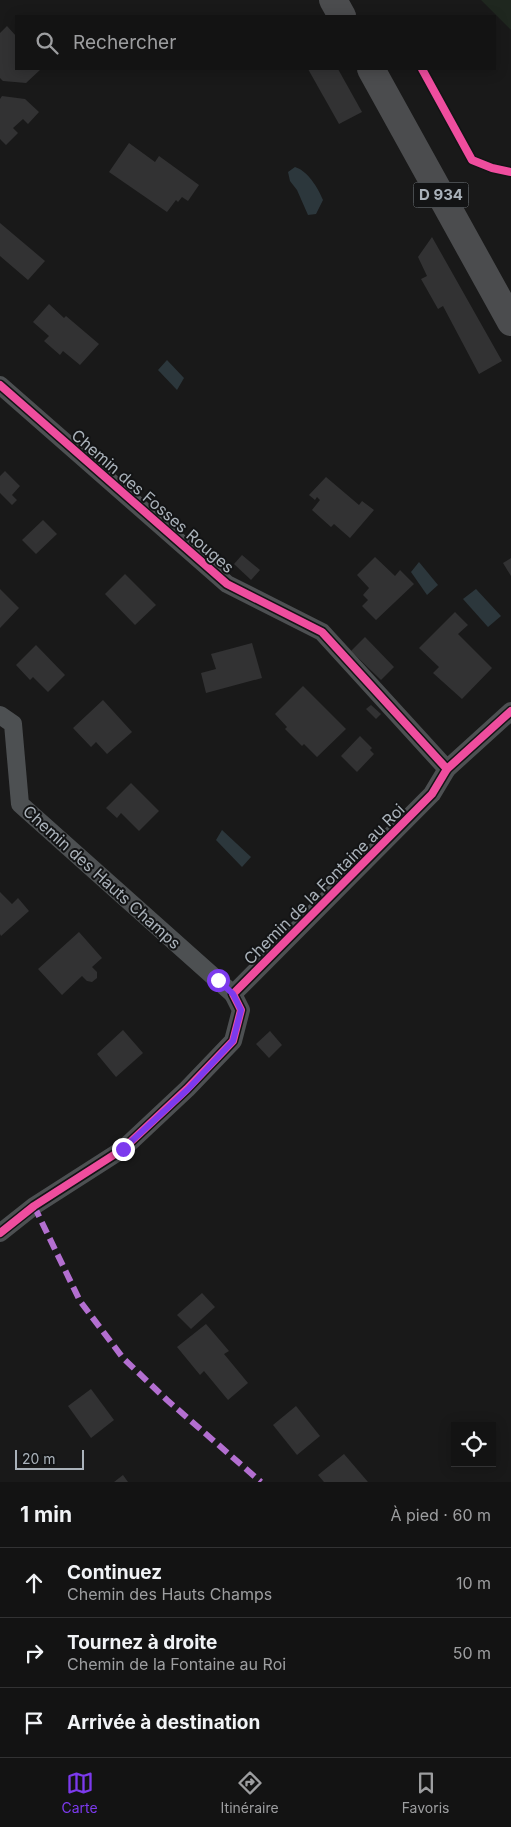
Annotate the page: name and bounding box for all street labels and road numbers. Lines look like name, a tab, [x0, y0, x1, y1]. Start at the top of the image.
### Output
road number: D 934	[414, 182, 468, 208]
street label: Chemin des Fosses Rouges	[68, 425, 238, 577]
street label: Chemin de la Fontaine au Roi	[239, 799, 409, 969]
street label: Chemin des Hauts Champs	[19, 801, 185, 953]

